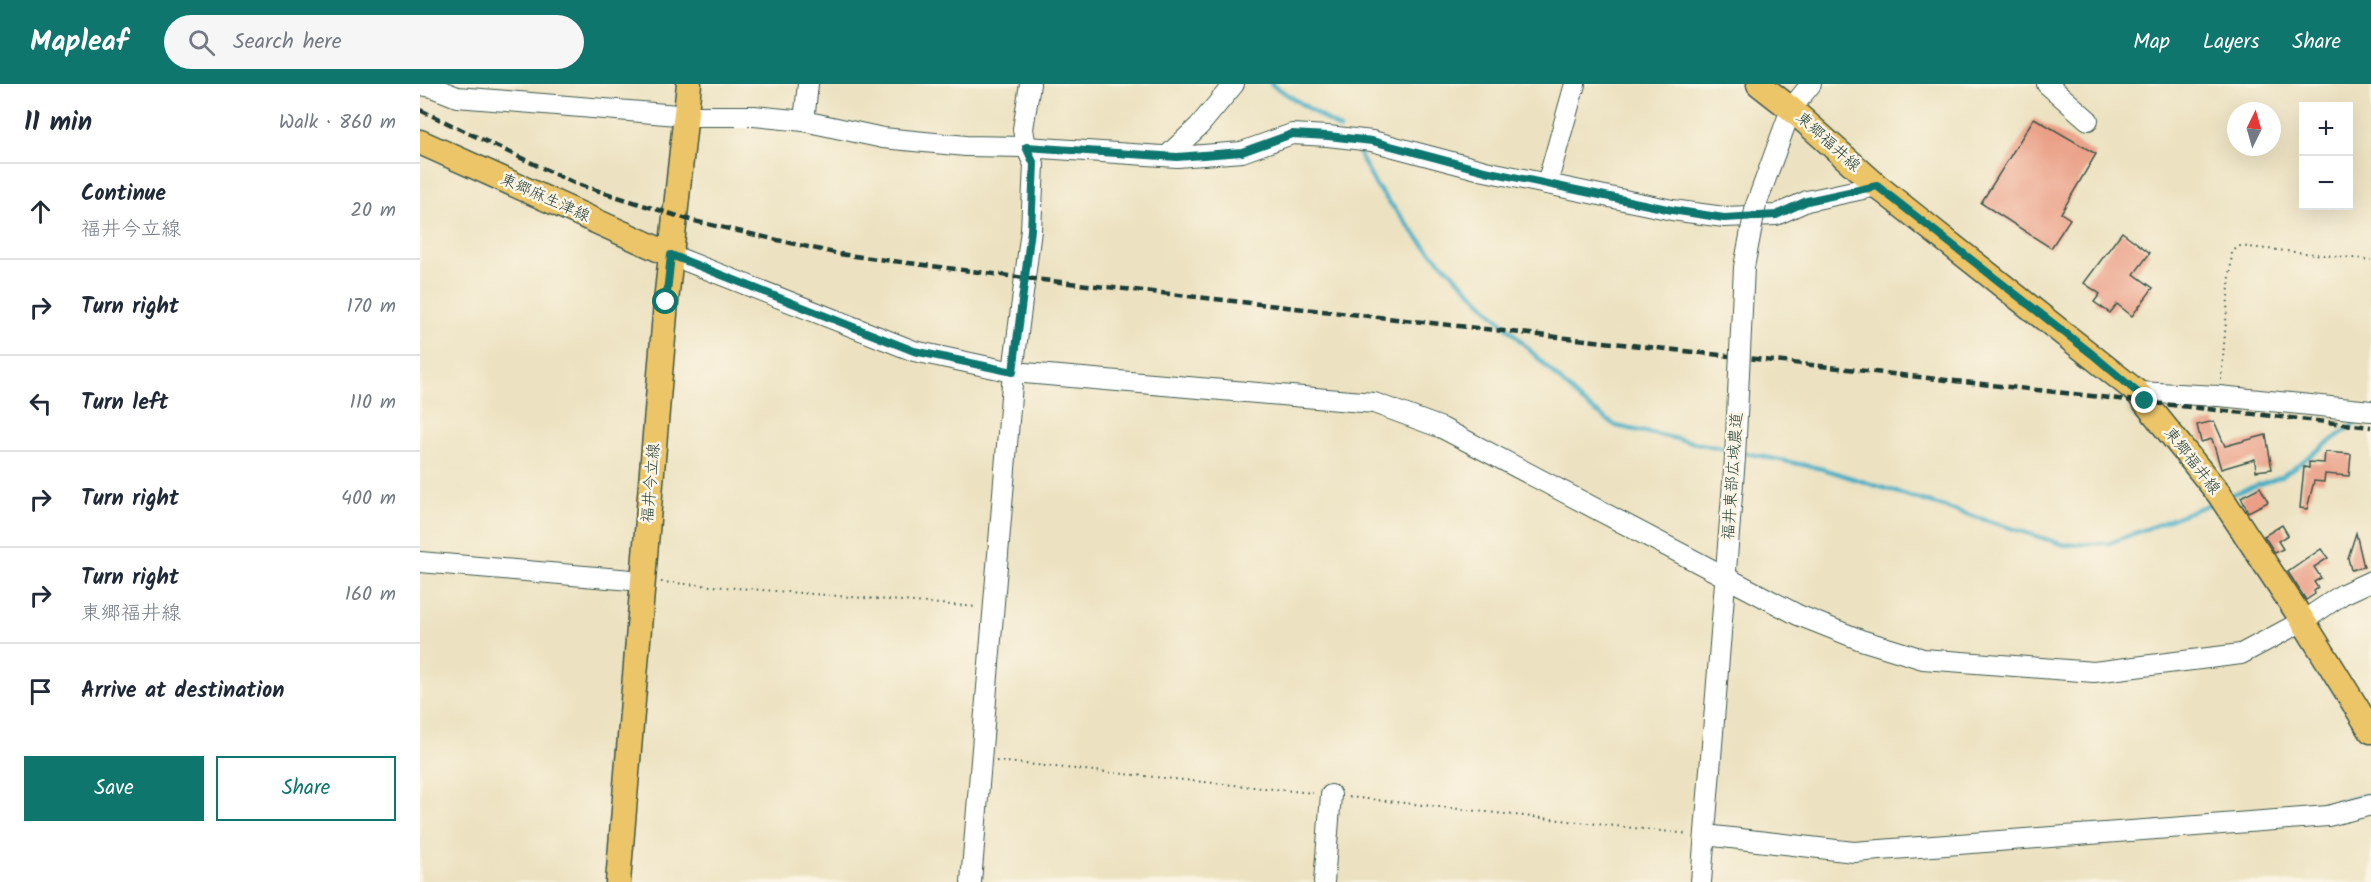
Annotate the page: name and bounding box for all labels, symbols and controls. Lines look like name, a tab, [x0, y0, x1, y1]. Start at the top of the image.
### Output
search box	[164, 15, 584, 69]
text: Mapleaf	[30, 20, 128, 65]
text: Search here	[233, 25, 342, 60]
icon: search	[185, 26, 218, 59]
text: Map	[2133, 26, 2170, 59]
text: Layers	[2203, 26, 2259, 59]
text: Share	[2292, 26, 2341, 59]
text: 11 min	[24, 102, 92, 144]
north arrow	[2227, 102, 2281, 156]
map controls	[2299, 102, 2353, 210]
button: +	[2299, 102, 2353, 156]
street label: 東郷福井線	[1790, 106, 1866, 178]
text: Walk · 860 m	[279, 107, 396, 139]
button: −	[2299, 156, 2353, 210]
street label: 東郷麻生津線	[496, 167, 594, 229]
text: Continue	[81, 177, 166, 212]
icon: ahead	[24, 195, 57, 228]
text: 20 m	[350, 195, 396, 227]
text: 福井今立線	[81, 214, 181, 246]
route start	[652, 288, 678, 314]
text: Turn right	[81, 290, 179, 325]
icon: right	[24, 291, 57, 324]
text: 170 m	[347, 291, 396, 323]
text: Turn left	[81, 386, 168, 421]
icon: left	[24, 387, 57, 420]
text: 110 m	[350, 387, 396, 419]
route end	[2131, 387, 2157, 413]
street label: 福井東部広域農道	[1716, 411, 1750, 541]
street label: 東郷福井線	[2158, 422, 2226, 500]
street label: 福井今立線	[635, 442, 667, 524]
text: Turn right	[81, 482, 179, 517]
icon: right	[24, 483, 57, 516]
text: 400 m	[341, 483, 396, 515]
text: Turn right	[81, 561, 179, 596]
icon: right	[24, 579, 57, 612]
text: 160 m	[345, 579, 396, 611]
text: 東郷福井線	[81, 598, 181, 630]
text: Arrive at destination	[81, 674, 284, 709]
icon: arrive	[24, 675, 57, 708]
button: Save	[24, 756, 204, 821]
button: Share	[216, 756, 396, 821]

